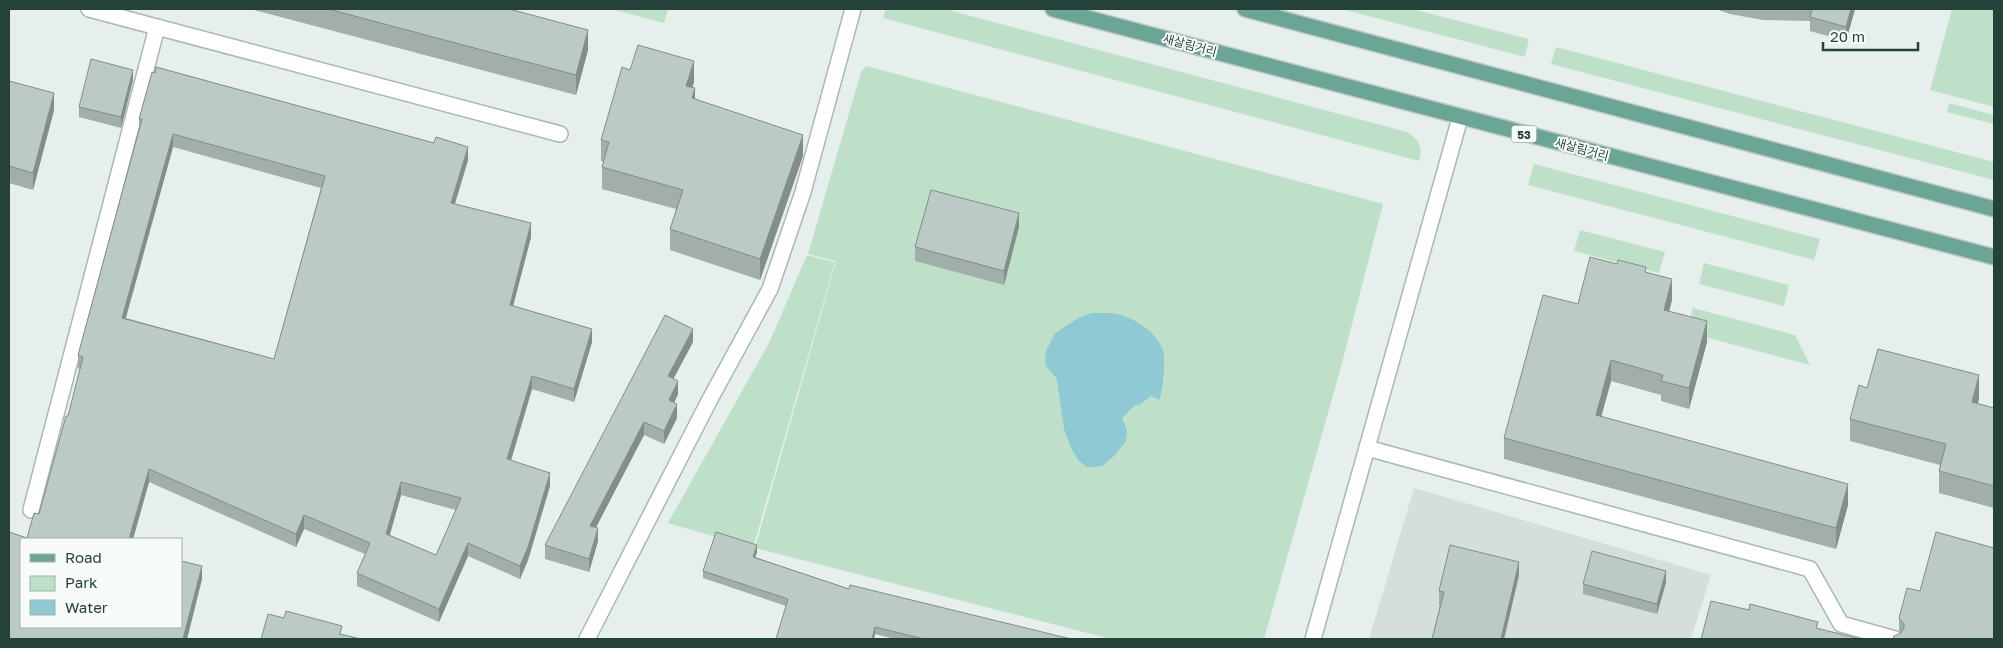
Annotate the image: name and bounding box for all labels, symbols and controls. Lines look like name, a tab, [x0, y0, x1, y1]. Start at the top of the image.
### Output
scale bar	[1823, 20, 1918, 52]
text: 20 m	[1830, 27, 1865, 45]
street label: 새살림거리	[1161, 31, 1219, 59]
road number: 53	[1512, 126, 1536, 142]
street label: 새살림거리	[1553, 135, 1611, 163]
legend	[20, 538, 182, 628]
text: Road	[65, 548, 102, 566]
text: Park	[65, 573, 98, 591]
text: Water	[65, 598, 108, 616]

